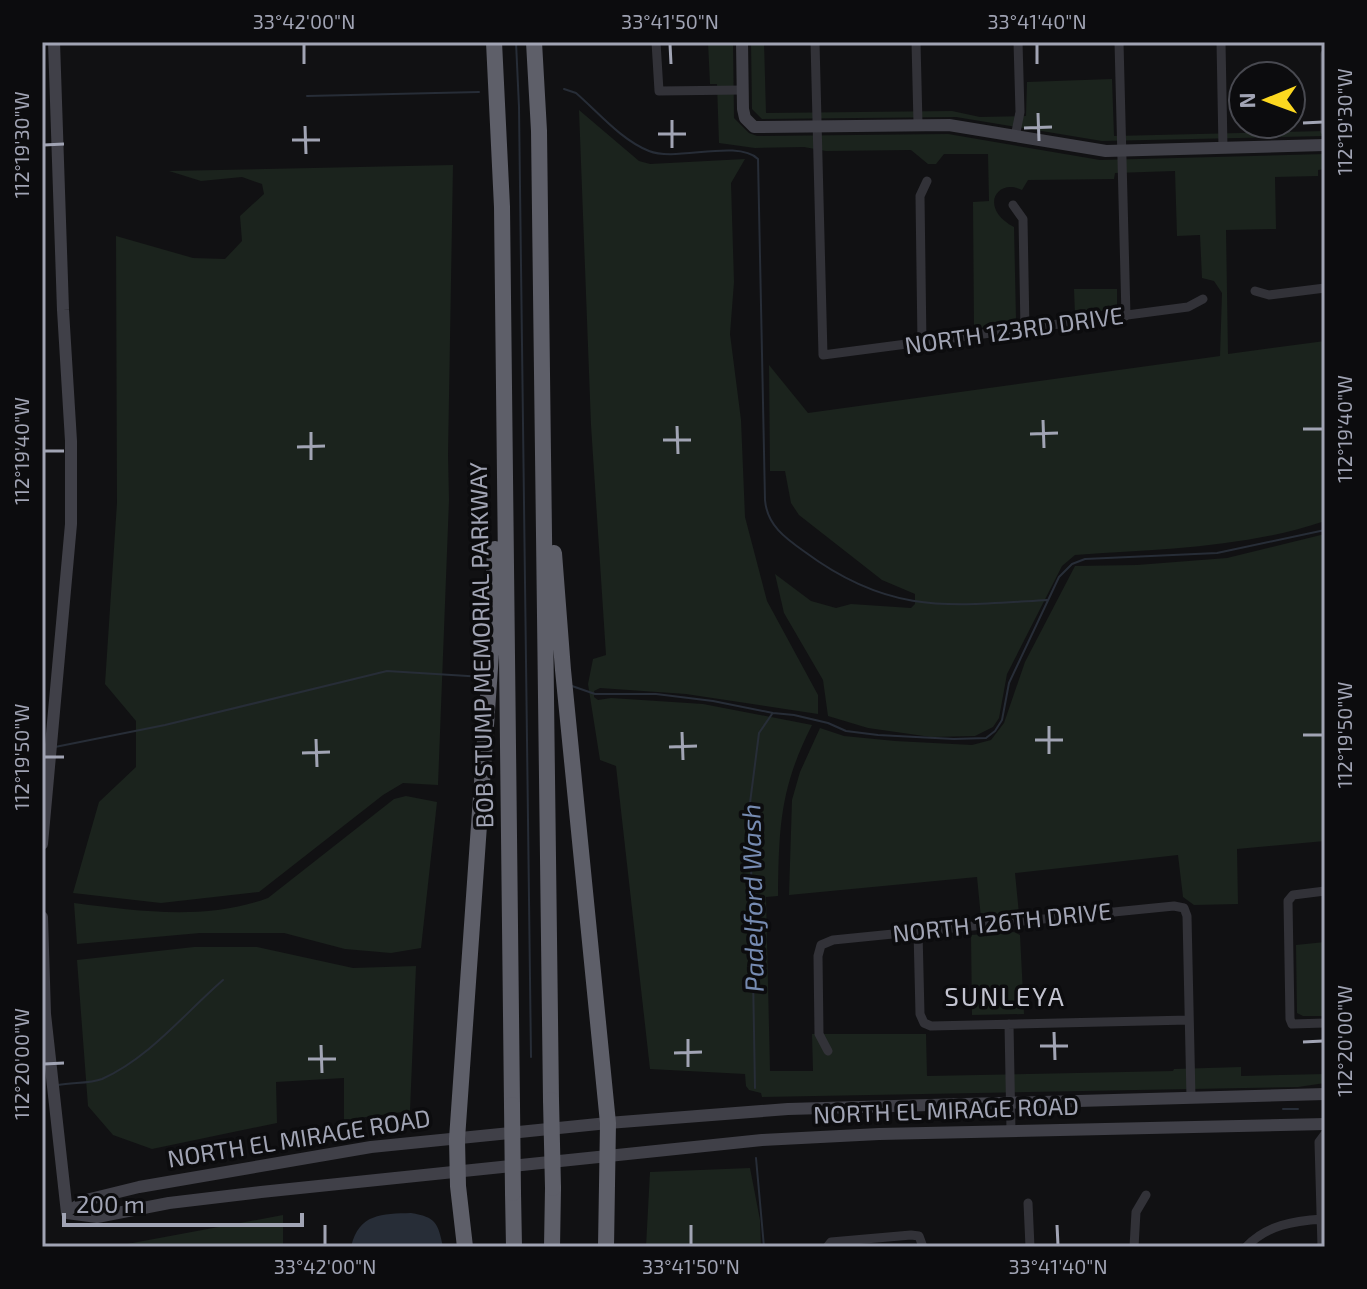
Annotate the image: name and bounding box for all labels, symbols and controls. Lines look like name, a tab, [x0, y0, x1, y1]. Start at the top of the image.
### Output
text: 33°42'00"N	[253, 9, 355, 33]
text: 33°41'50"N	[621, 9, 719, 33]
text: 33°41'40"N	[987, 9, 1087, 33]
north arrow	[1227, 60, 1307, 140]
text: 112°19'30"W	[1332, 68, 1356, 176]
text: 112°19'30"W	[9, 91, 33, 199]
text: N	[1233, 92, 1259, 109]
street label: NORTH 123RD DRIVE	[903, 300, 1125, 359]
text: 112°19'40"W	[1332, 375, 1356, 483]
text: 112°19'40"W	[9, 397, 33, 505]
street label: BOB STUMP MEMORIAL PARKWAY	[463, 461, 498, 828]
text: 112°19'50"W	[1332, 682, 1356, 788]
text: 112°19'50"W	[9, 704, 33, 810]
water label: Padelford Wash	[734, 804, 769, 993]
street label: NORTH 126TH DRIVE	[891, 896, 1113, 947]
district label: SUNLEYA	[944, 980, 1066, 1011]
text: 112°20'00"W	[1332, 985, 1356, 1097]
text: 112°20'00"W	[9, 1008, 33, 1120]
street label: NORTH EL MIRAGE ROAD	[813, 1090, 1079, 1129]
street label: NORTH EL MIRAGE ROAD	[165, 1102, 432, 1173]
scale bar	[64, 1177, 302, 1227]
text: 200 m	[76, 1189, 145, 1218]
text: 33°42'00"N	[274, 1254, 376, 1278]
text: 33°41'50"N	[642, 1254, 740, 1278]
text: 33°41'40"N	[1008, 1254, 1108, 1278]

